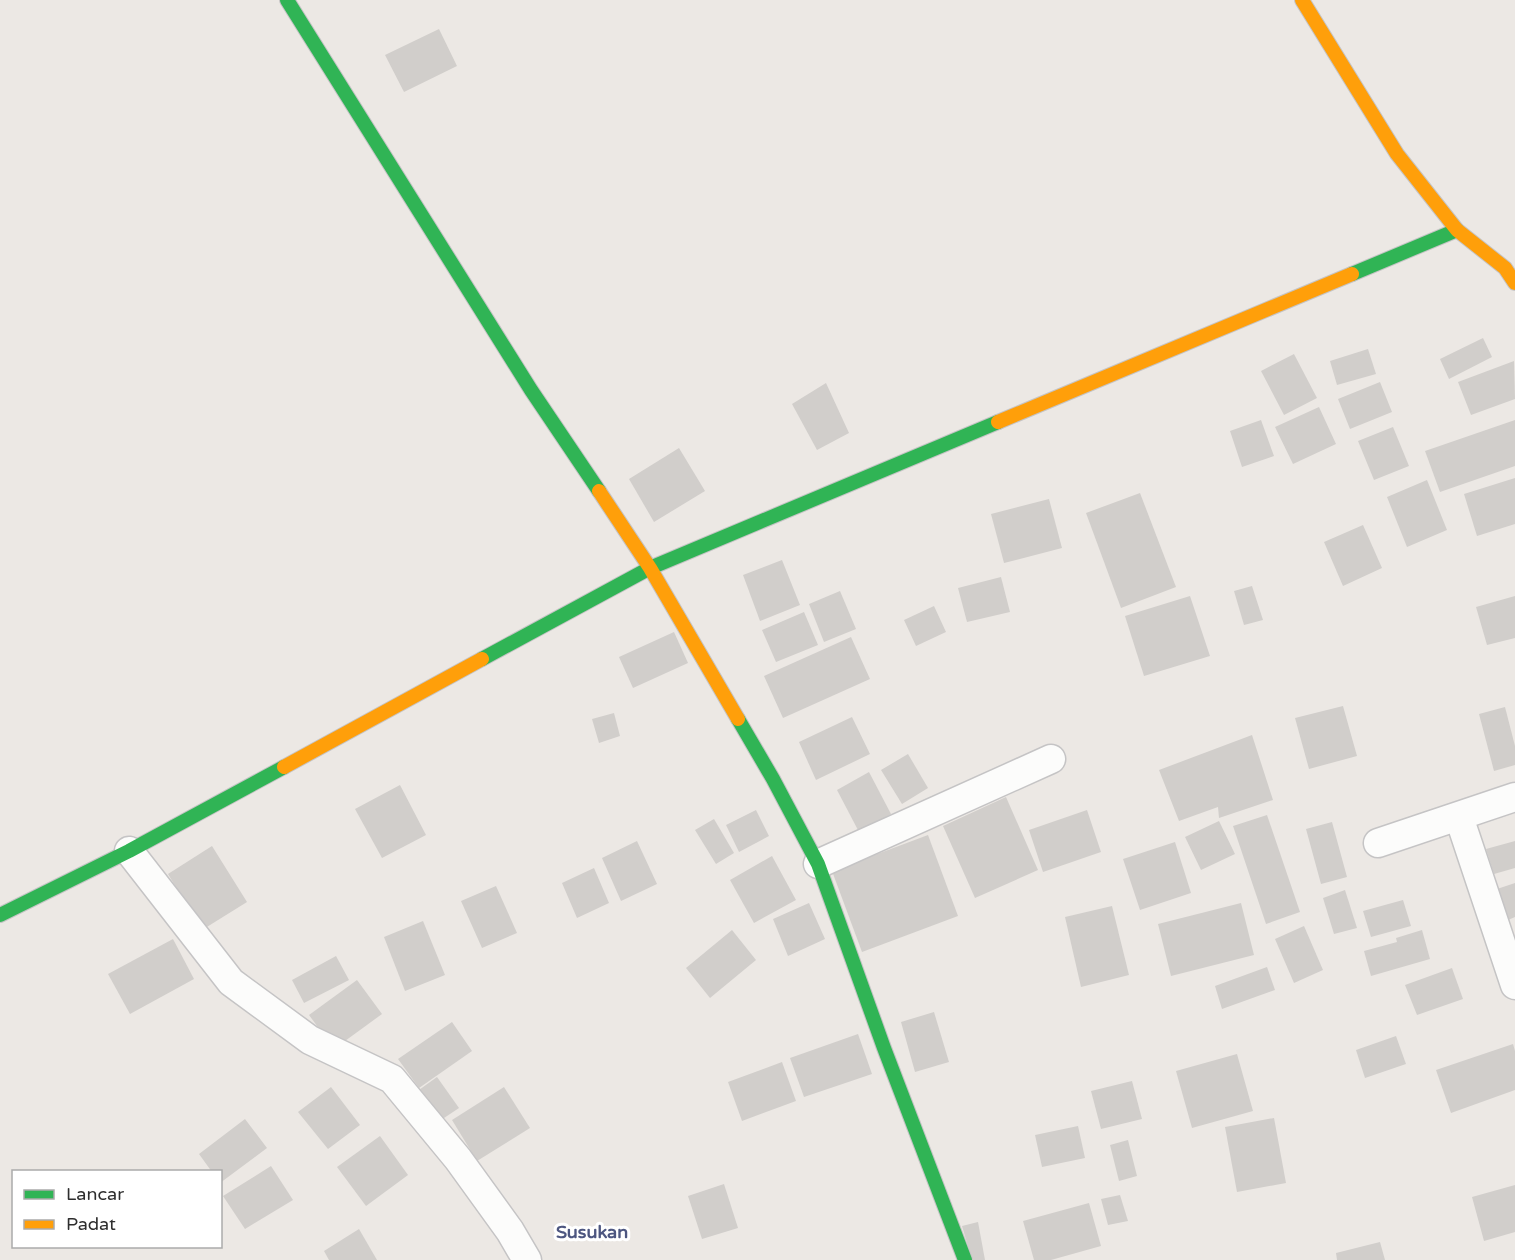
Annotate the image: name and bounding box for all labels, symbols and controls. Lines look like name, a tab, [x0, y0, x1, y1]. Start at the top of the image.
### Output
legend	[12, 1170, 222, 1248]
text: Lancar	[66, 1183, 124, 1205]
text: Padat	[66, 1213, 116, 1235]
district label: Susukan	[556, 1221, 628, 1243]

